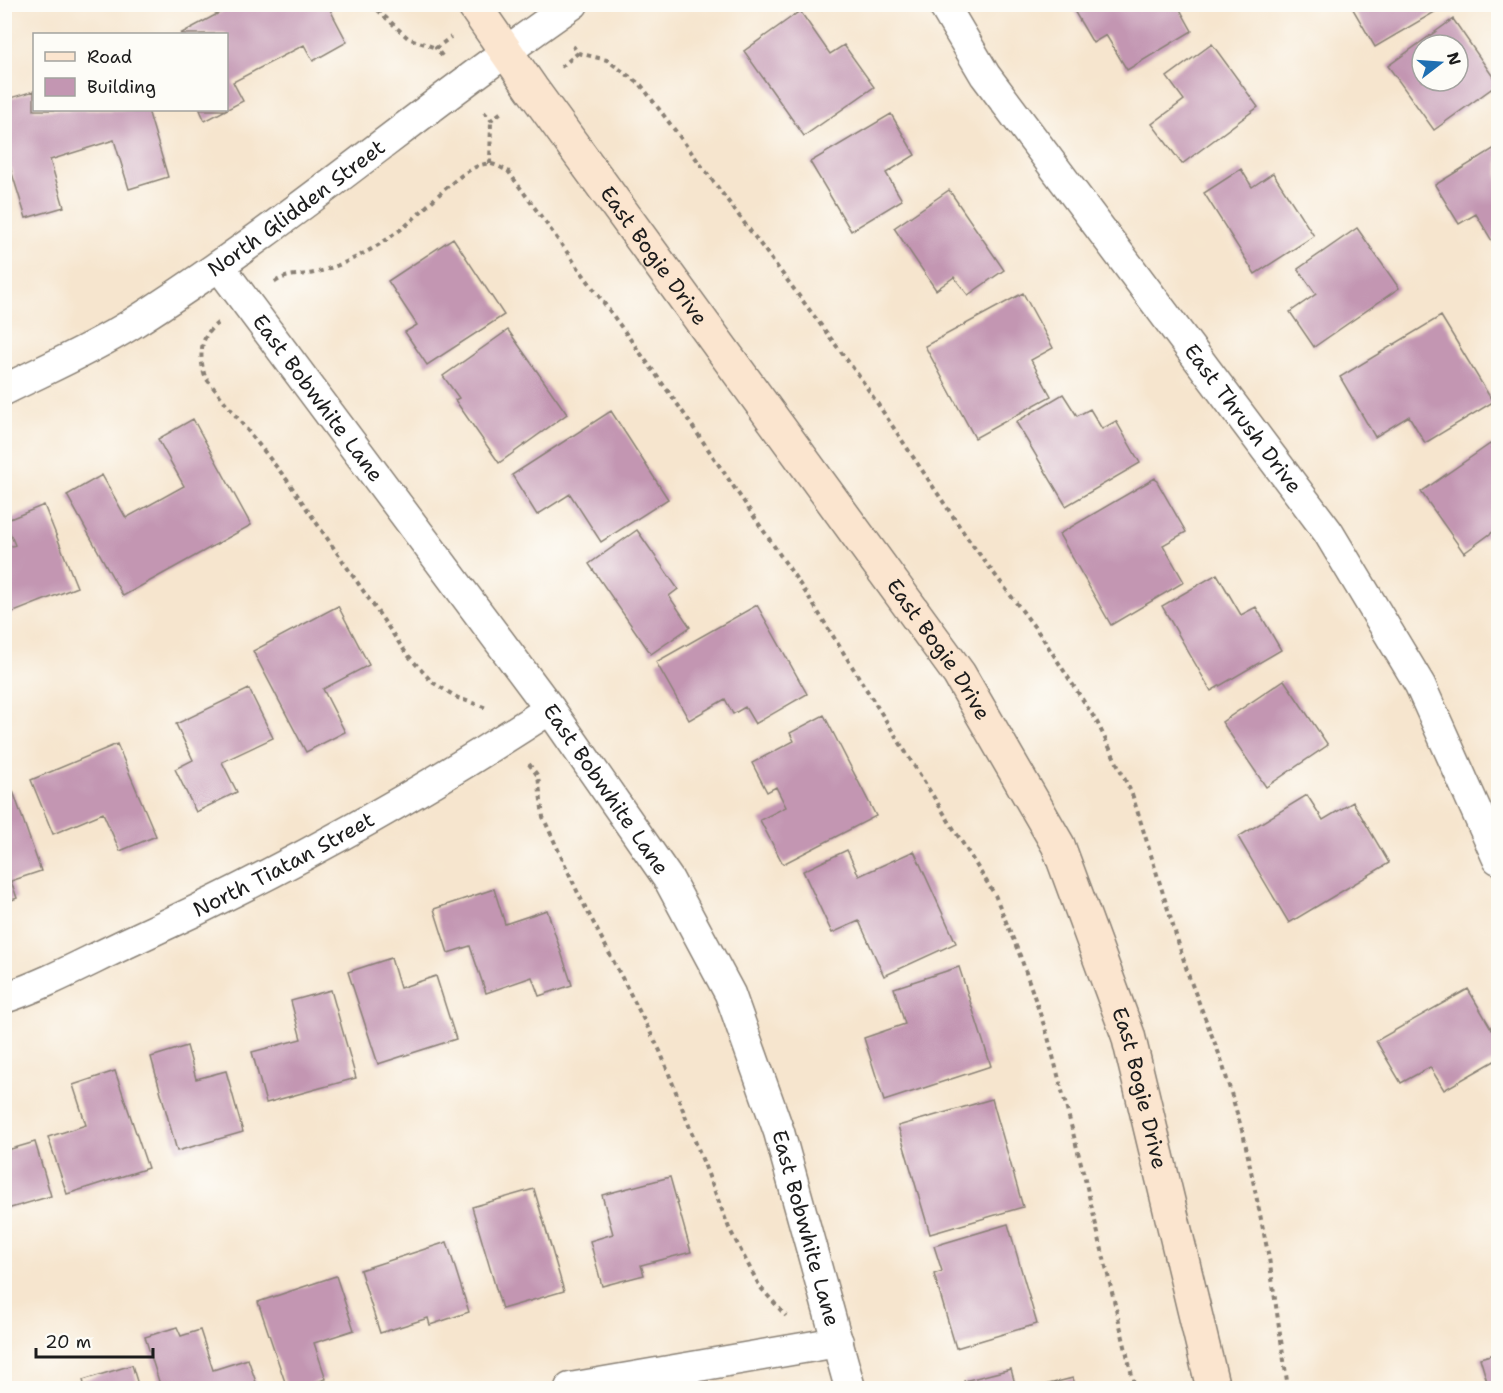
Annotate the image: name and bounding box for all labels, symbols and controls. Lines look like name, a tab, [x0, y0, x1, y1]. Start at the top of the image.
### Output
legend	[33, 33, 228, 111]
north arrow	[1410, 33, 1470, 93]
text: Road	[87, 45, 132, 69]
text: N	[1442, 50, 1466, 68]
text: Building	[87, 75, 156, 99]
street label: North Glidden Street	[202, 133, 391, 283]
street label: East Bogie Drive	[594, 181, 714, 331]
street label: East Bobwhite Lane	[246, 309, 390, 488]
street label: East Thrush Drive	[1178, 338, 1308, 499]
street label: East Bogie Drive	[880, 573, 997, 725]
street label: East Bobwhite Lane	[537, 698, 675, 881]
street label: North Tiatan Street	[188, 805, 379, 924]
street label: East Bogie Drive	[1105, 1003, 1174, 1172]
street label: East Bobwhite Lane	[765, 1127, 846, 1330]
scale bar	[36, 1321, 153, 1359]
text: 20 m	[45, 1330, 91, 1354]

